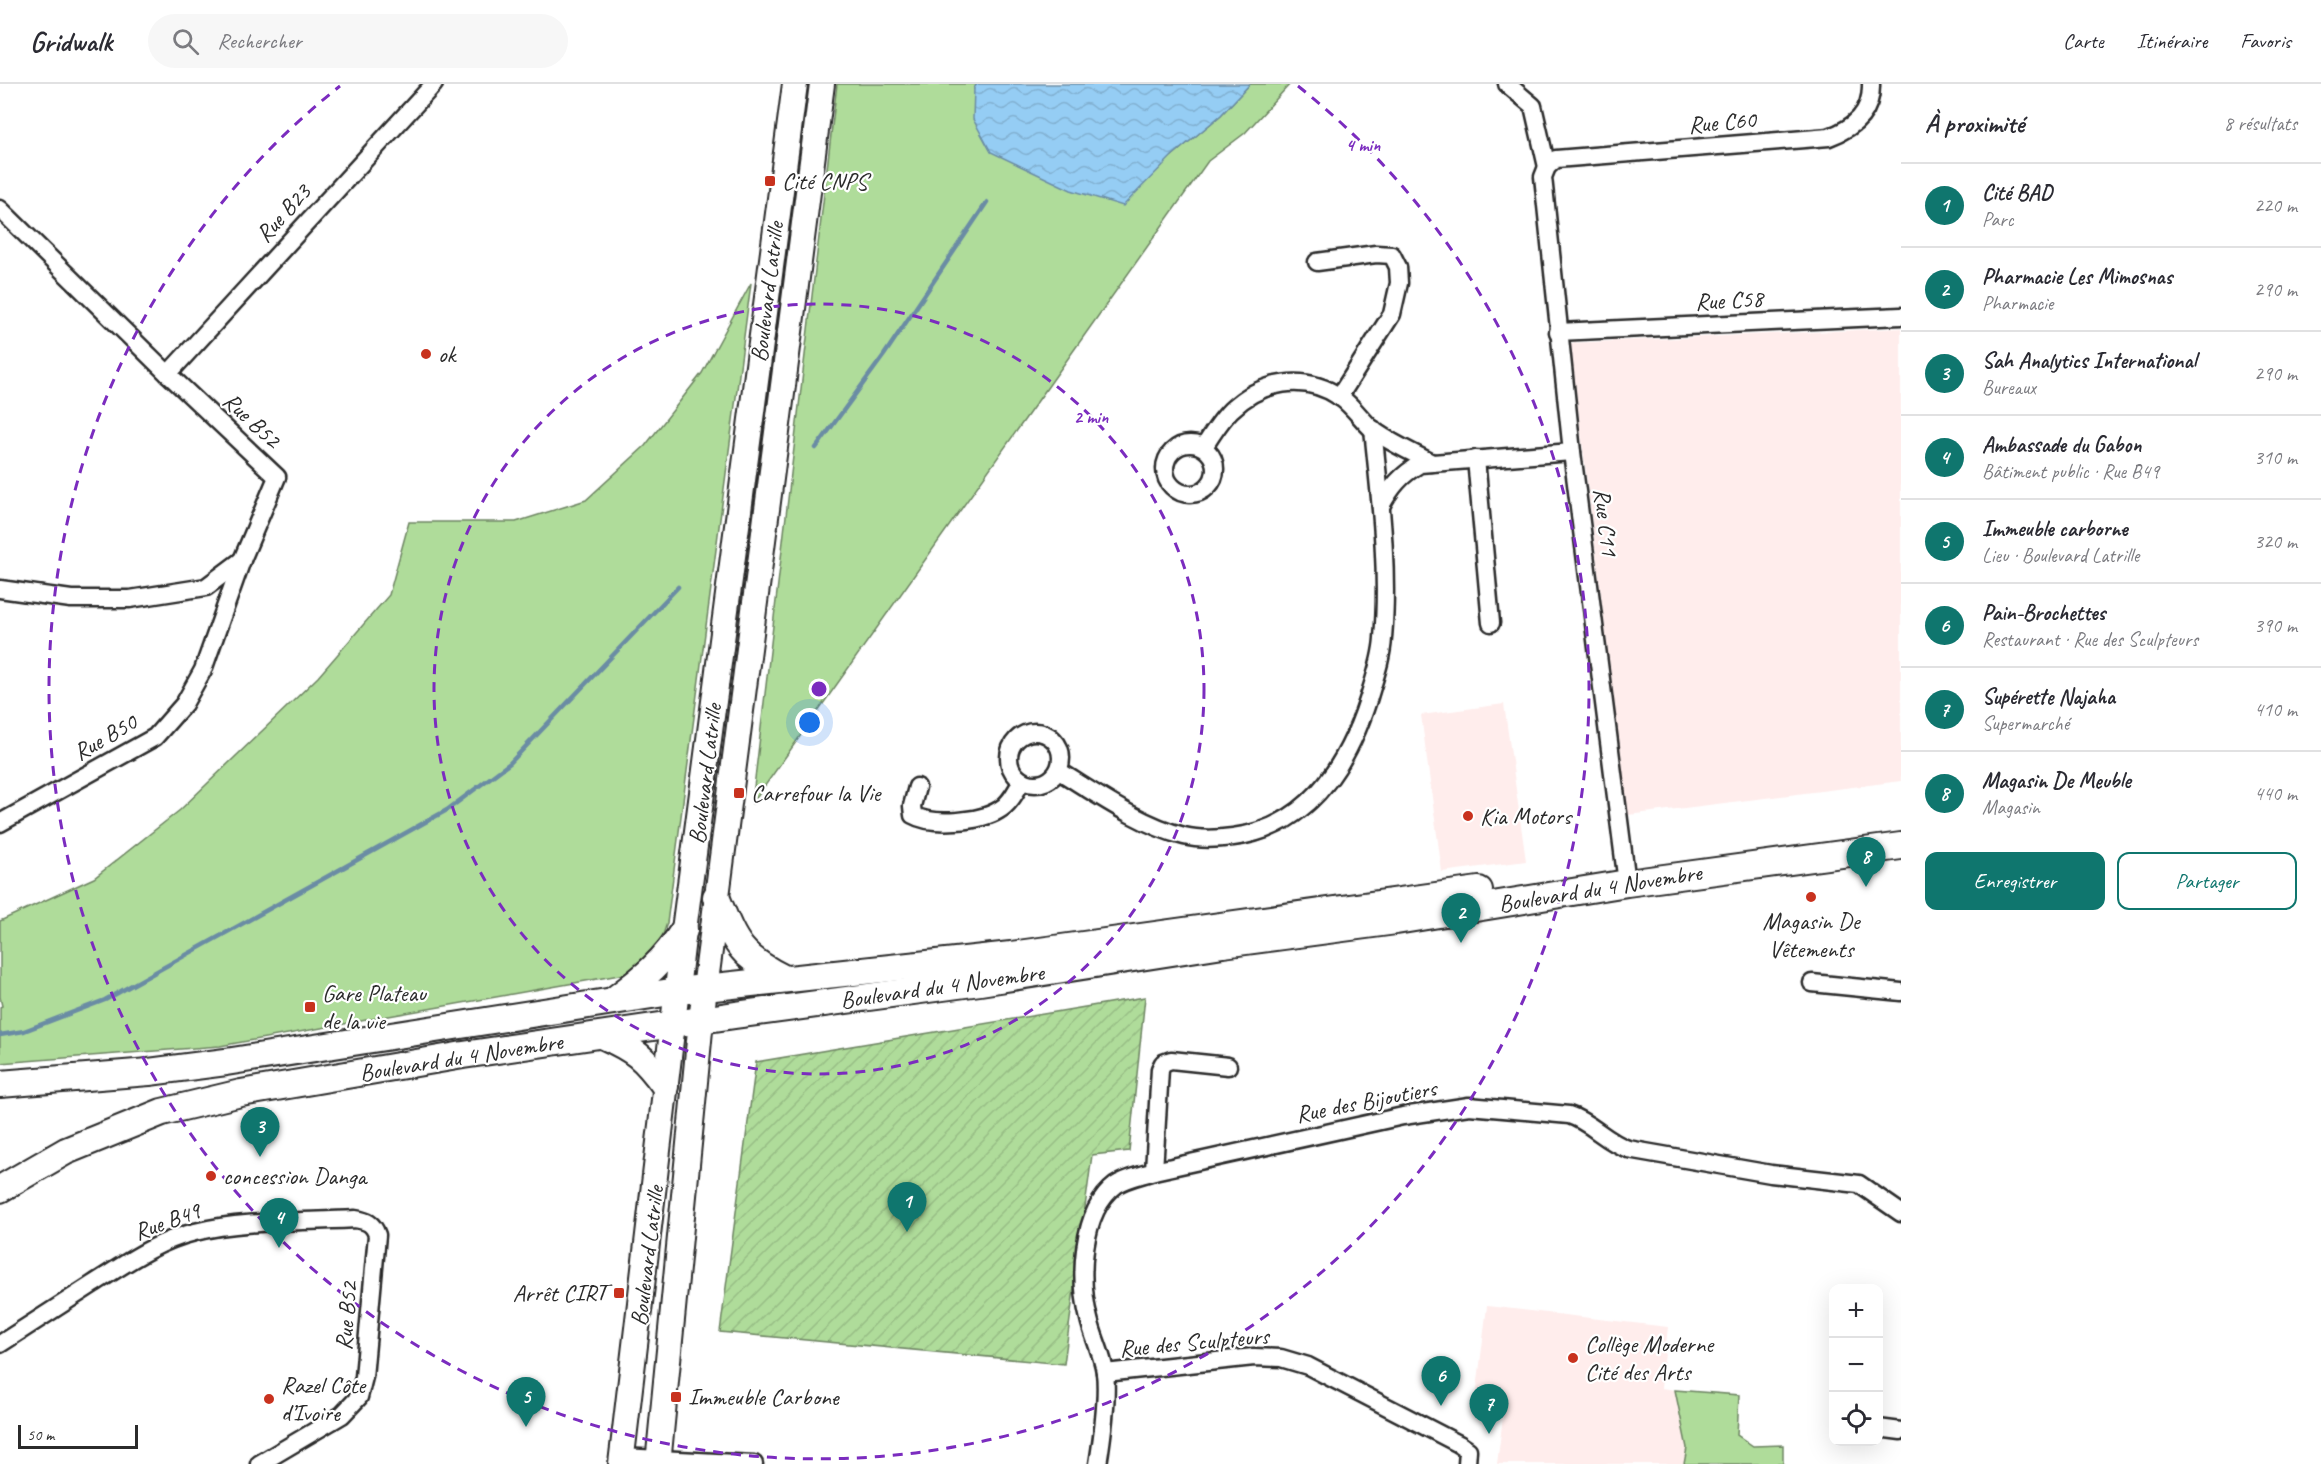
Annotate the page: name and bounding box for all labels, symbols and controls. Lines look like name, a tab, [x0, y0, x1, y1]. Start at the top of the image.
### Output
search box	[148, 14, 568, 68]
text: Gridwalk	[30, 24, 112, 59]
icon: search	[169, 25, 202, 58]
text: Rechercher	[217, 27, 302, 55]
text: Carte	[2063, 28, 2104, 54]
text: Itinéraire	[2137, 28, 2207, 54]
text: Favoris	[2240, 28, 2291, 54]
street label: Rue C60	[1687, 104, 1759, 140]
text: À proximité	[1925, 107, 2024, 140]
text: 8 résultats	[2224, 111, 2297, 136]
text: 4 min	[1346, 134, 1381, 156]
place label: Cité CNPS	[782, 166, 872, 196]
marker: Cité CNPS	[763, 174, 777, 188]
street label: Rue B23	[249, 176, 319, 249]
text: Cité BAD	[1982, 179, 2052, 207]
text: 1	[1940, 193, 1949, 218]
text: 220 m	[2254, 193, 2297, 218]
text: Parc	[1982, 207, 2013, 232]
street label: Boulevard Latrille	[744, 218, 791, 364]
text: Pharmacie Les Mimosnas	[1982, 263, 2172, 291]
text: 2	[1940, 277, 1949, 302]
text: 290 m	[2254, 277, 2297, 302]
street label: Rue C58	[1694, 283, 1766, 317]
text: Pharmacie	[1982, 291, 2053, 316]
place label: ok	[438, 339, 457, 369]
marker: ok	[419, 347, 433, 361]
text: Sah Analytics International	[1982, 347, 2196, 375]
text: 3	[1940, 361, 1949, 386]
text: 290 m	[2254, 361, 2297, 386]
text: Bureaux	[1982, 375, 2036, 400]
street label: Rue B52	[217, 386, 289, 456]
text: 2 min	[1074, 406, 1109, 428]
text: Ambassade du Gabon	[1982, 431, 2141, 459]
text: 4	[1940, 445, 1949, 470]
text: 310 m	[2254, 445, 2297, 470]
text: Bâtiment public · Rue B49	[1982, 459, 2159, 484]
street label: Rue C11	[1587, 487, 1625, 559]
text: Immeuble carborne	[1982, 515, 2128, 543]
text: 5	[1940, 529, 1949, 554]
text: 320 m	[2254, 529, 2297, 554]
text: Lieu · Boulevard Latrille	[1982, 543, 2139, 568]
text: Pain-Brochettes	[1982, 599, 2105, 627]
text: 6	[1940, 613, 1949, 638]
text: 390 m	[2254, 613, 2297, 638]
text: Restaurant · Rue des Sculpteurs	[1982, 627, 2198, 652]
centre of rings	[809, 679, 829, 699]
text: Supérette Najaha	[1982, 683, 2115, 711]
text: 7	[1940, 697, 1949, 722]
text: 410 m	[2254, 697, 2297, 722]
street label: Boulevard Latrille	[682, 700, 729, 846]
street label: Rue B50	[68, 706, 144, 767]
your location	[795, 708, 824, 737]
text: Supermarché	[1982, 711, 2069, 736]
text: Magasin De Meuble	[1982, 767, 2131, 795]
place label: Carrefour la Vie	[751, 778, 882, 808]
text: 8	[1940, 781, 1949, 806]
text: 440 m	[2254, 781, 2297, 806]
marker: Carrefour la Vie	[732, 786, 746, 800]
text: Magasin	[1982, 795, 2040, 820]
place label: Kia Motors	[1480, 801, 1573, 831]
marker: Kia Motors	[1461, 809, 1475, 823]
pin: 8	[1846, 838, 1886, 887]
button: Enregistrer	[1925, 852, 2105, 910]
button: Partager	[2117, 852, 2297, 910]
street label: Boulevard du 4 Novembre	[1496, 857, 1706, 919]
marker: Magasin De Vêtements	[1804, 890, 1818, 904]
pin: 2	[1442, 894, 1480, 943]
place label: Magasin De Vêtements	[1762, 906, 1862, 964]
street label: Boulevard du 4 Novembre	[838, 957, 1048, 1015]
place label: Gare Plateau de la vie	[322, 978, 428, 1036]
marker: Gare Plateau de la vie	[303, 1000, 317, 1014]
street label: Boulevard du 4 Novembre	[357, 1026, 567, 1088]
street label: Rue des Bijoutiers	[1293, 1072, 1441, 1129]
pin: 3	[240, 1108, 280, 1157]
place label: concession Danga	[223, 1161, 368, 1191]
marker: concession Danga	[204, 1169, 218, 1183]
street label: Boulevard Latrille	[624, 1182, 671, 1328]
pin: 1	[888, 1182, 926, 1232]
street label: Rue B49	[130, 1194, 206, 1247]
pin: 4	[260, 1198, 298, 1248]
street label: Rue B52	[328, 1278, 364, 1351]
place label: Arrêt CIRT	[513, 1278, 613, 1308]
map controls	[1829, 1284, 1883, 1446]
button: +	[1829, 1284, 1883, 1338]
marker: Arrêt CIRT	[612, 1286, 626, 1300]
street label: Rue des Sculpteurs	[1118, 1320, 1272, 1363]
place label: Collège Moderne Cité des Arts	[1585, 1329, 1715, 1387]
button: −	[1829, 1338, 1883, 1392]
marker: Collège Moderne Cité des Arts	[1566, 1351, 1580, 1365]
pin: 6	[1422, 1356, 1460, 1406]
place label: Razel Côte d’Ivoire	[281, 1370, 367, 1428]
pin: 5	[506, 1378, 546, 1427]
place label: Immeuble Carbone	[688, 1382, 841, 1412]
pin: 7	[1470, 1384, 1508, 1434]
marker: Immeuble Carbone	[669, 1390, 683, 1404]
marker: Razel Côte d’Ivoire	[262, 1392, 276, 1406]
button: locate	[1829, 1392, 1883, 1446]
scale bar	[18, 1422, 138, 1450]
text: 50 m	[27, 1425, 54, 1445]

